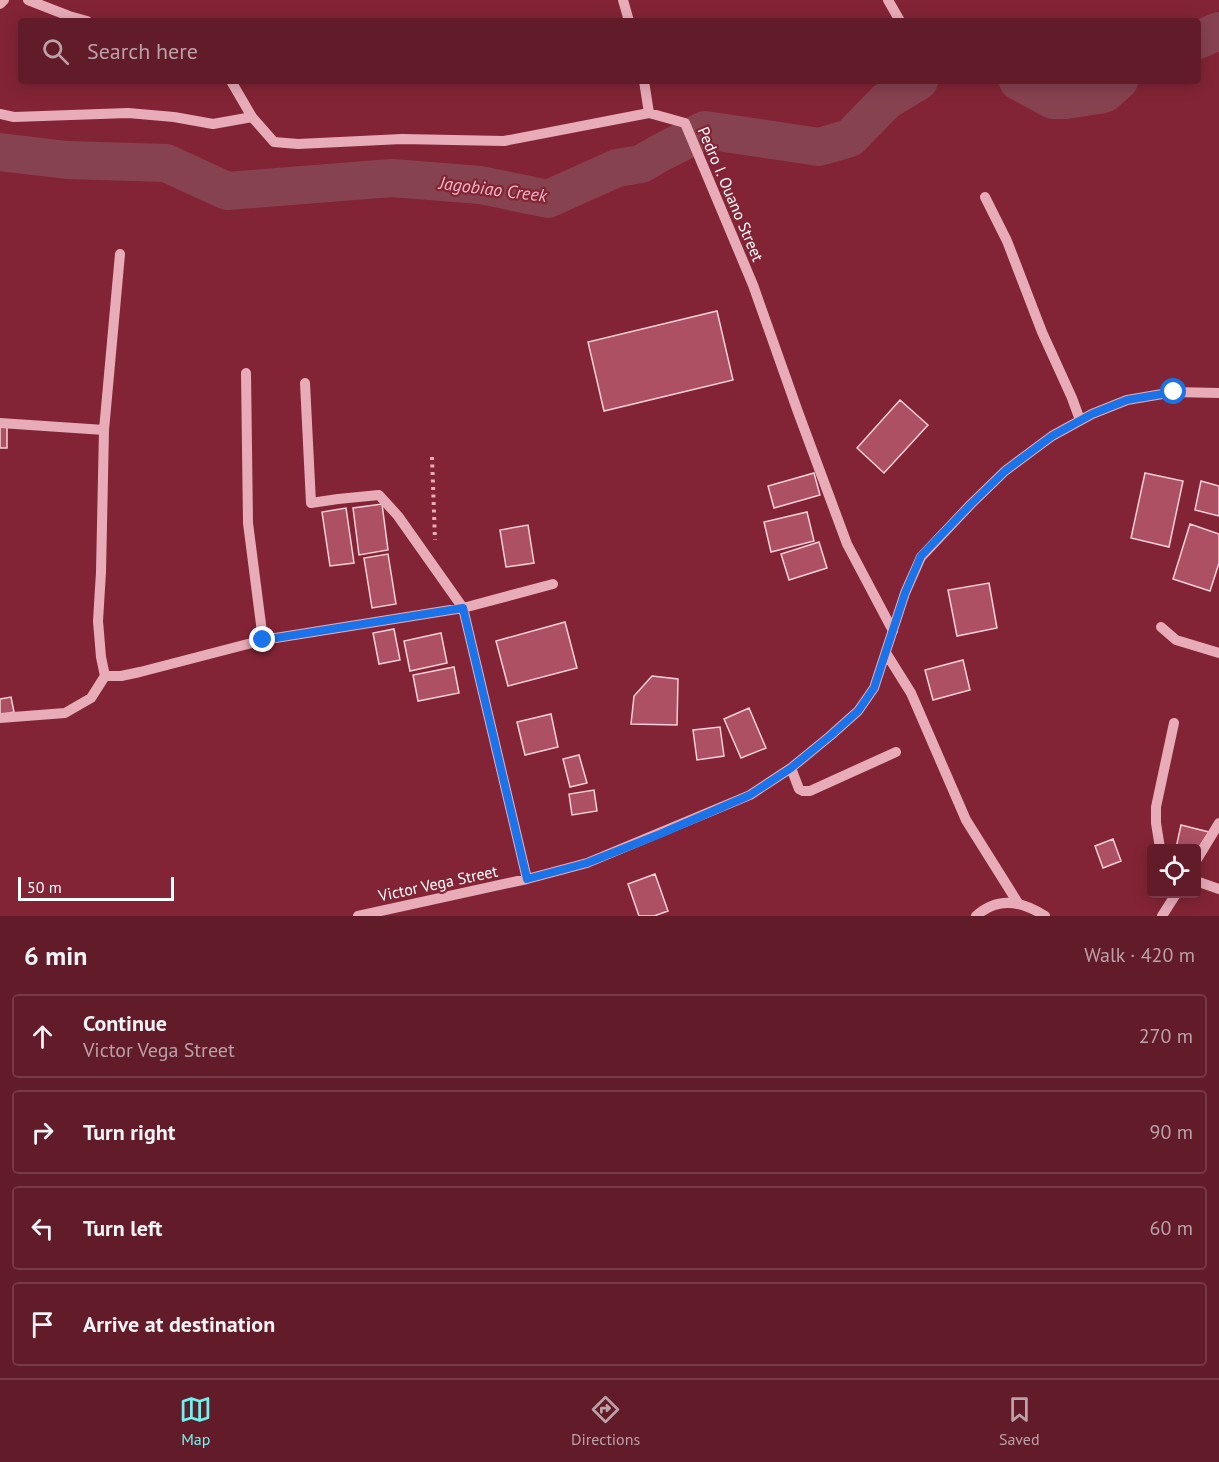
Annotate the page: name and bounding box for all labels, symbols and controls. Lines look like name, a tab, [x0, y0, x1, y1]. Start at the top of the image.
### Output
search box	[18, 18, 1201, 84]
icon: search	[39, 35, 72, 68]
text: Search here	[87, 37, 198, 65]
street label: Pedro I. Ouano Street	[694, 124, 769, 265]
water label: Jagobiao Creek	[436, 171, 549, 207]
route start	[1160, 378, 1186, 404]
route end	[249, 626, 275, 652]
map controls	[1147, 844, 1201, 898]
button: locate	[1147, 844, 1201, 898]
street label: Victor Vega Street	[376, 860, 500, 906]
scale bar	[18, 874, 174, 902]
text: 50 m	[27, 877, 62, 897]
text: 6 min	[24, 939, 87, 972]
text: Walk · 420 m	[1084, 942, 1195, 968]
text: Continue	[83, 1009, 167, 1037]
icon: ahead	[26, 1020, 59, 1053]
text: 270 m	[1139, 1023, 1193, 1049]
text: Victor Vega Street	[83, 1037, 235, 1063]
icon: right	[26, 1116, 59, 1149]
text: Turn right	[83, 1118, 175, 1146]
text: 90 m	[1150, 1119, 1193, 1145]
icon: left	[26, 1212, 59, 1245]
text: Turn left	[83, 1214, 163, 1242]
text: 60 m	[1150, 1215, 1193, 1241]
icon: arrive	[26, 1308, 59, 1341]
text: Arrive at destination	[83, 1310, 275, 1338]
tab: Map	[179, 1393, 212, 1449]
tab: Directions	[571, 1393, 640, 1449]
tab: Saved	[999, 1393, 1040, 1449]

